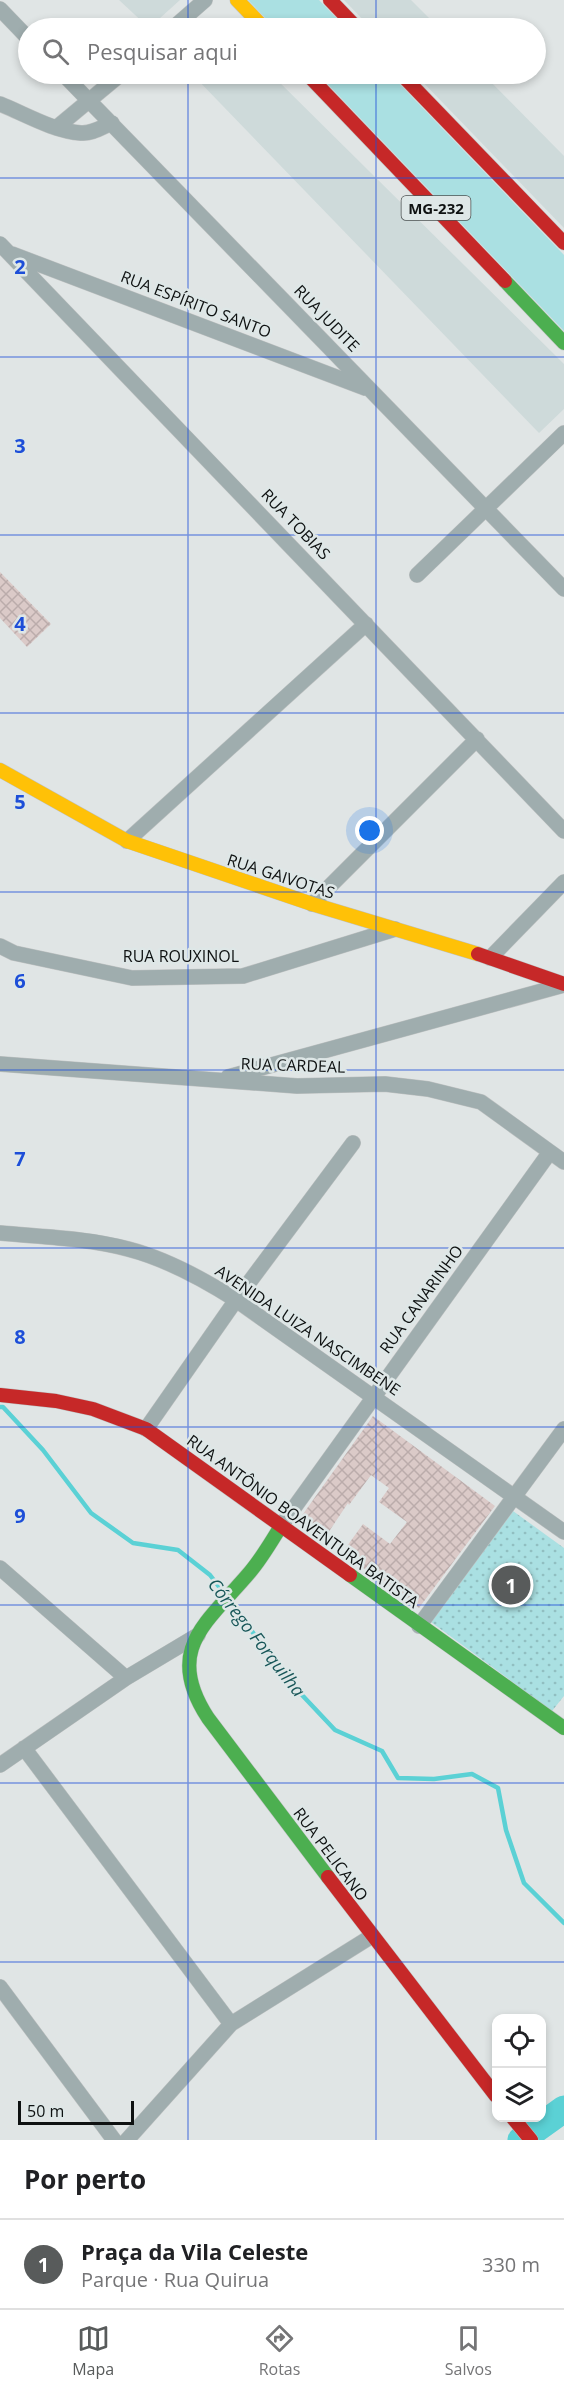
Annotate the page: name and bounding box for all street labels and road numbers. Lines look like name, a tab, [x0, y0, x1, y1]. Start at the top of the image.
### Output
road number: MG-232	[402, 196, 470, 220]
street label: RUA ESPÍRITO SANTO	[118, 265, 274, 343]
street label: RUA JUDITE	[289, 280, 365, 356]
street label: RUA TOBIAS	[257, 484, 336, 564]
street label: RUA GAIVOTAS	[224, 848, 338, 904]
street label: RUA ROUXINOL	[123, 945, 239, 967]
street label: RUA CARDEAL	[240, 1052, 346, 1078]
street label: RUA CANARINHO	[374, 1240, 468, 1358]
street label: AVENIDA LUIZA NASCIMBENE	[211, 1260, 405, 1400]
street label: RUA ANTÔNIO BOAVENTURA BATISTA	[183, 1429, 424, 1613]
street label: RUA PELICANO	[289, 1803, 373, 1905]

